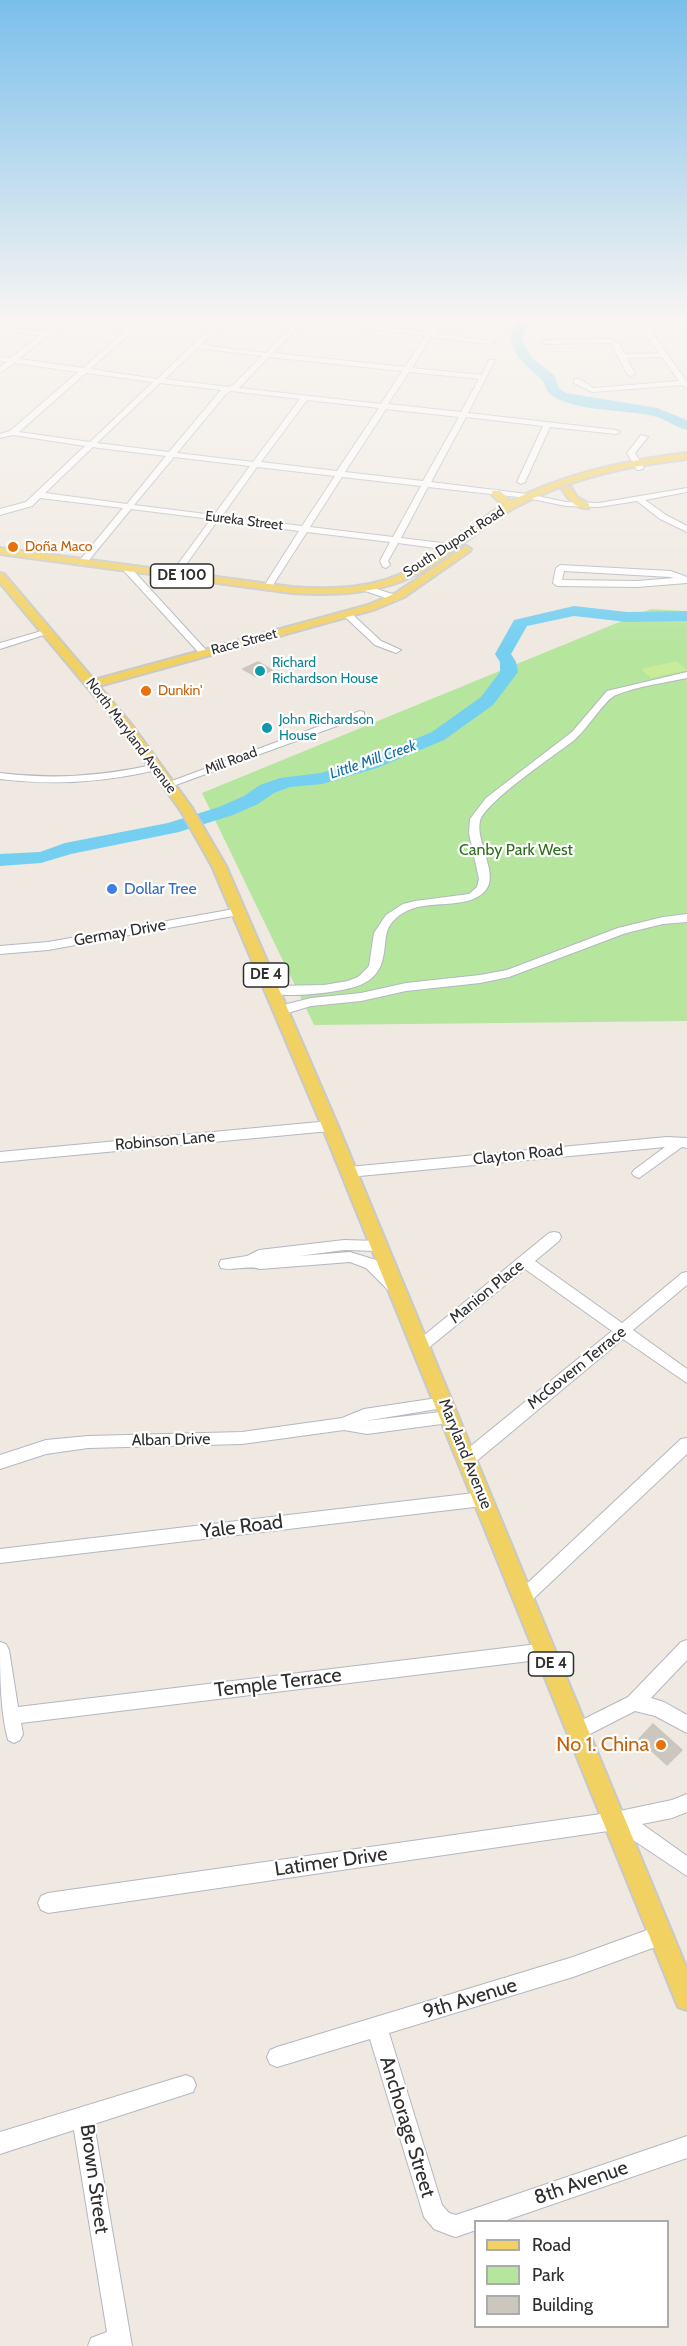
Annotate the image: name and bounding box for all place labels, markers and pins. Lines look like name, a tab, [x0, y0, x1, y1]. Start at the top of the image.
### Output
place label: Doña Maco	[25, 539, 92, 555]
marker: Doña Maco	[6, 540, 20, 554]
place label: Richard Richardson House	[272, 655, 378, 688]
marker: Richard Richardson House	[253, 664, 267, 678]
place label: Dunkin'	[158, 683, 202, 699]
marker: Dunkin'	[139, 684, 153, 698]
place label: John Richardson House	[279, 712, 374, 744]
marker: John Richardson House	[260, 721, 274, 735]
place label: Dollar Tree	[124, 879, 197, 899]
marker: Dollar Tree	[105, 882, 119, 896]
place label: No 1. China	[556, 1733, 649, 1757]
marker: No 1. China	[654, 1738, 668, 1752]

